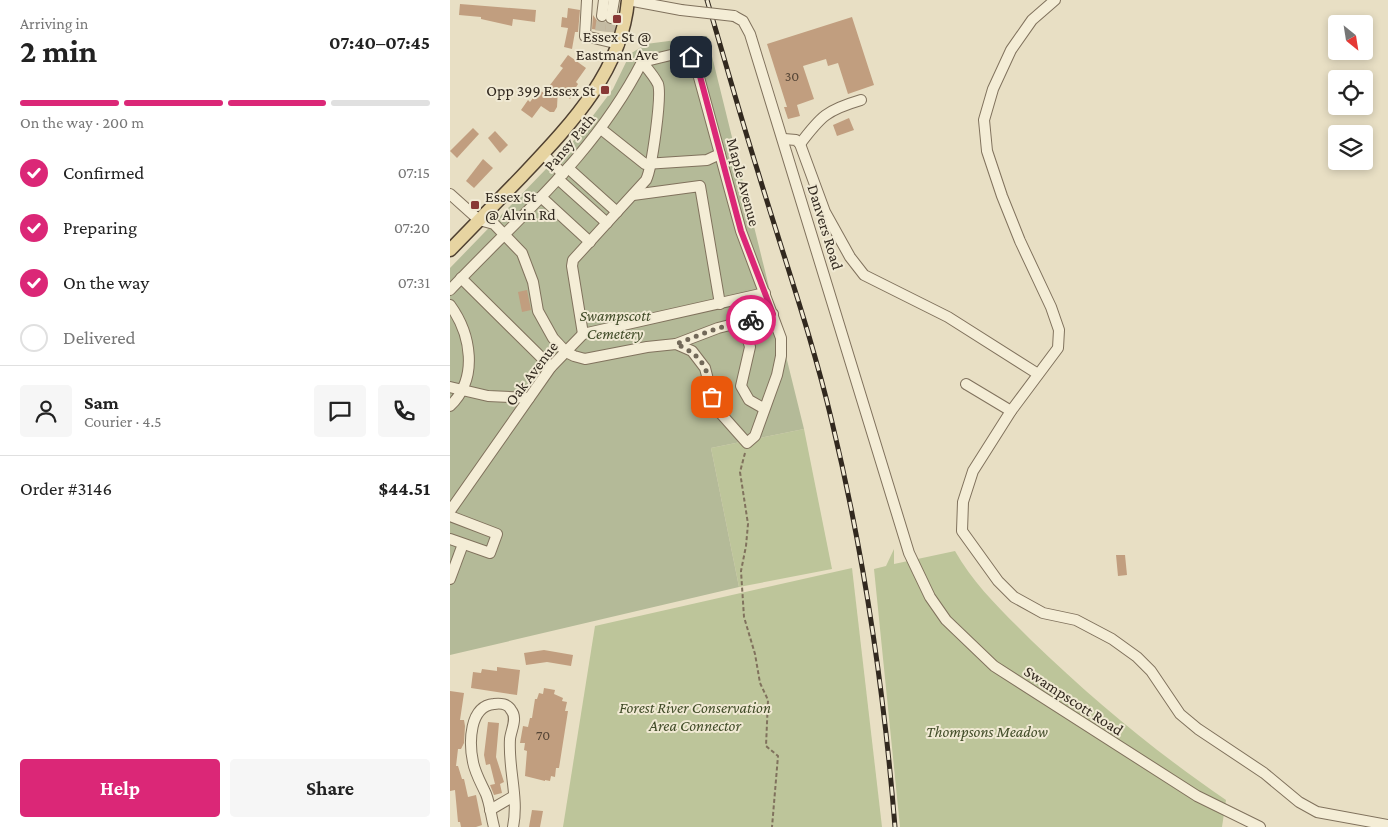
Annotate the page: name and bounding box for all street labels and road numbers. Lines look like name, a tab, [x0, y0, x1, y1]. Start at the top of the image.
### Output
street label: Pansy Path	[541, 110, 599, 175]
street label: Maple Avenue	[723, 136, 763, 228]
street label: Danvers Road	[805, 182, 847, 272]
street label: Oak Avenue	[502, 338, 561, 409]
street label: Swampscott Road	[1021, 662, 1127, 740]

